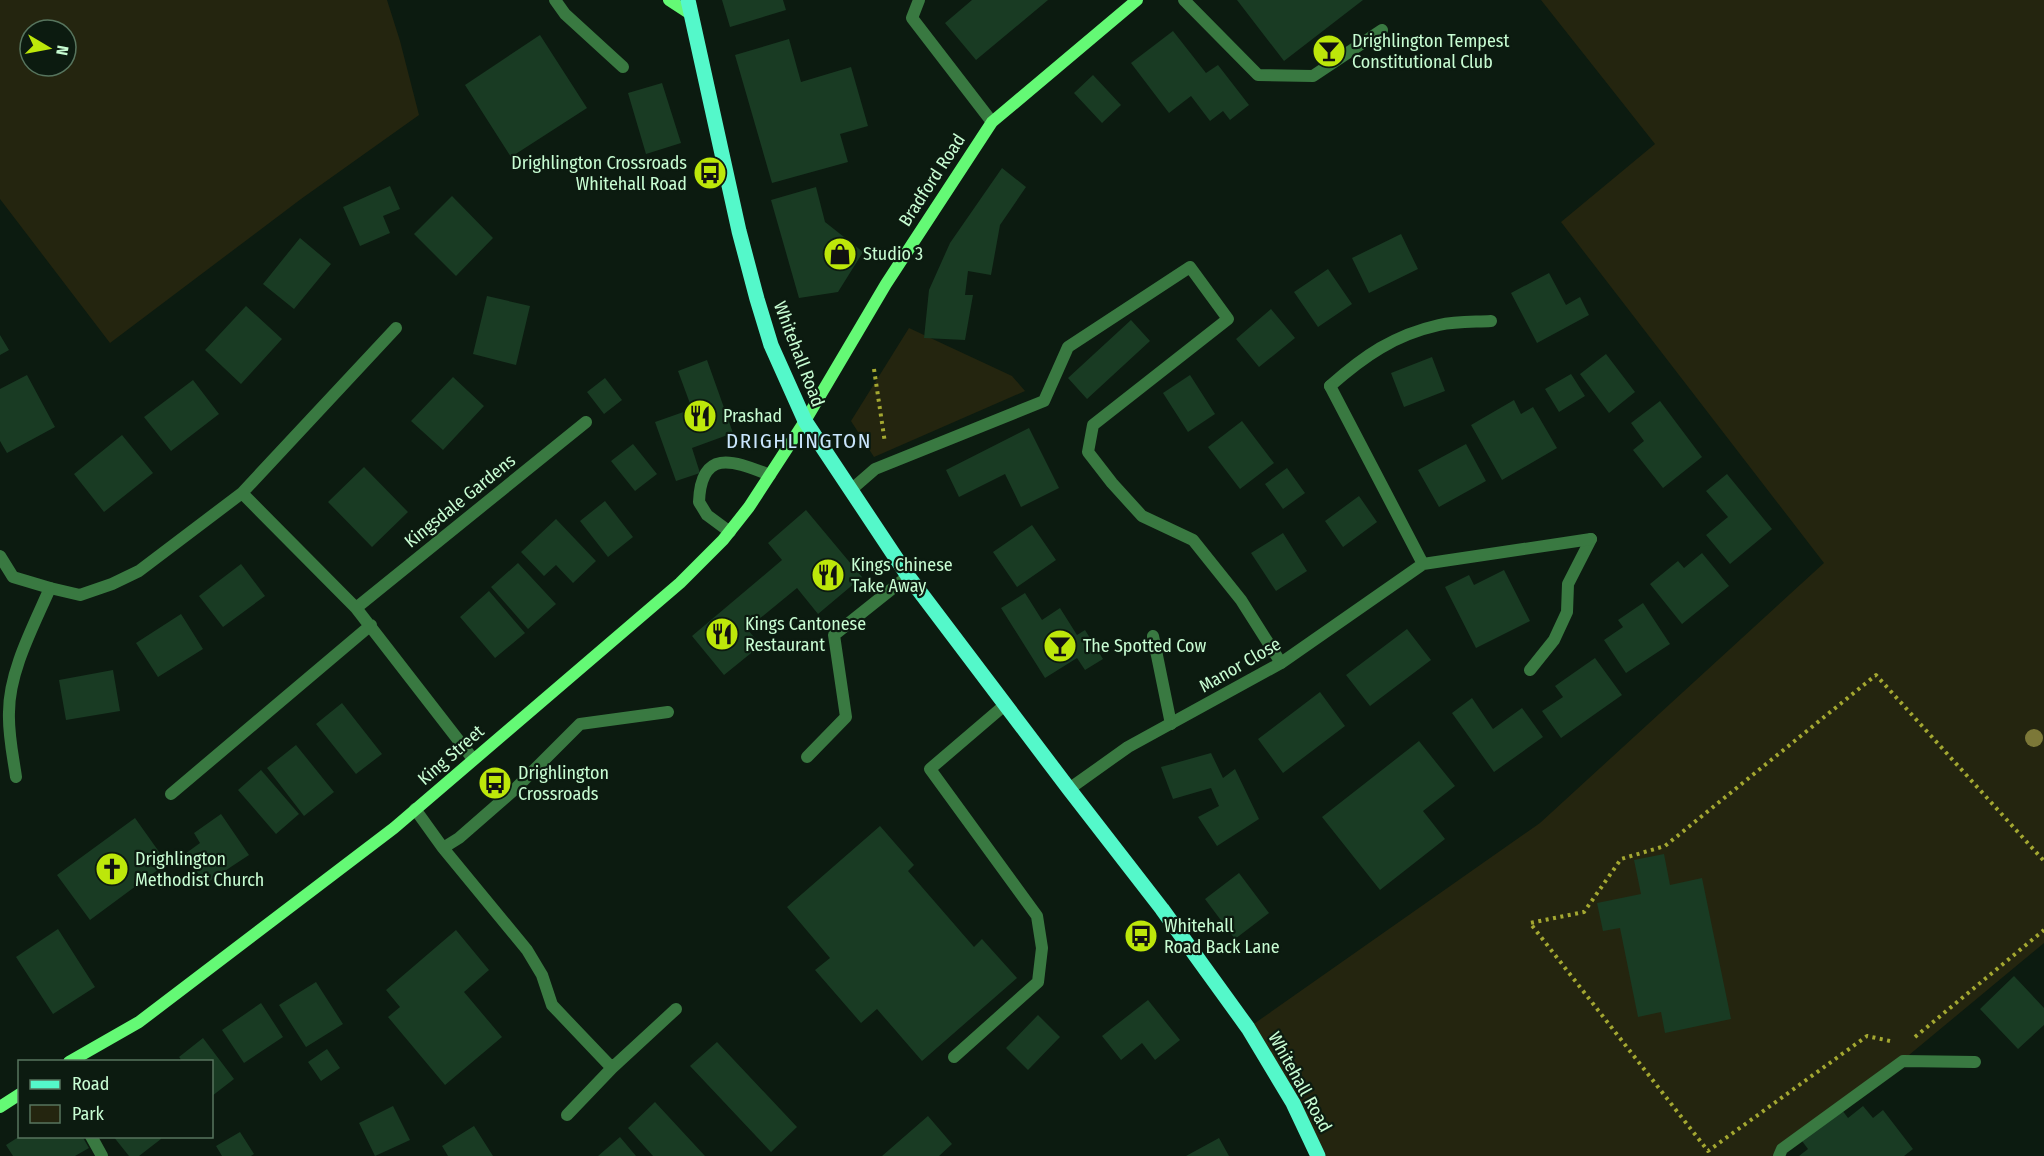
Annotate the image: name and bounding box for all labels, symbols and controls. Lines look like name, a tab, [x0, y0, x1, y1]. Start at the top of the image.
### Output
north arrow	[18, 18, 78, 78]
place label: Drighlington Tempest Constitutional Club	[1352, 30, 1509, 73]
bar icon: Drighlington Tempest Constitutional Club	[1311, 33, 1347, 69]
text: N	[52, 44, 72, 57]
street label: Bradford Road	[894, 130, 970, 230]
place label: Drighlington Crossroads Whitehall Road	[511, 152, 687, 195]
bus stop icon: Drighlington Crossroads Whitehall Road	[692, 155, 728, 191]
shop icon: Studio 3	[822, 236, 858, 272]
place label: Studio 3	[863, 243, 923, 265]
street label: Whitehall Road	[769, 298, 829, 410]
restaurant icon: Prashad	[682, 398, 718, 434]
place label: Prashad	[723, 405, 782, 427]
district label: DRIGHLINGTON	[726, 428, 872, 454]
street label: Kingsdale Gardens	[400, 449, 520, 552]
place label: Kings Chinese Take Away	[851, 554, 953, 597]
restaurant icon: Kings Chinese Take Away	[810, 557, 846, 593]
place label: Kings Cantonese Restaurant	[745, 613, 866, 656]
restaurant icon: Kings Cantonese Restaurant	[704, 616, 740, 652]
bar icon: The Spotted Cow	[1042, 628, 1078, 664]
street label: Manor Close	[1195, 633, 1285, 697]
place label: The Spotted Cow	[1083, 635, 1206, 657]
street label: King Street	[413, 720, 489, 790]
place label: Drighlington Crossroads	[518, 762, 609, 805]
bus stop icon: Drighlington Crossroads	[477, 765, 513, 801]
place label: Drighlington Methodist Church	[135, 848, 264, 891]
church icon: Drighlington Methodist Church	[94, 851, 130, 887]
place label: Whitehall Road Back Lane	[1164, 915, 1280, 958]
bus stop icon: Whitehall Road Back Lane	[1123, 918, 1159, 954]
street label: Whitehall Road	[1263, 1028, 1337, 1136]
legend	[18, 1060, 213, 1138]
text: Road	[72, 1073, 109, 1095]
text: Park	[72, 1103, 105, 1125]

